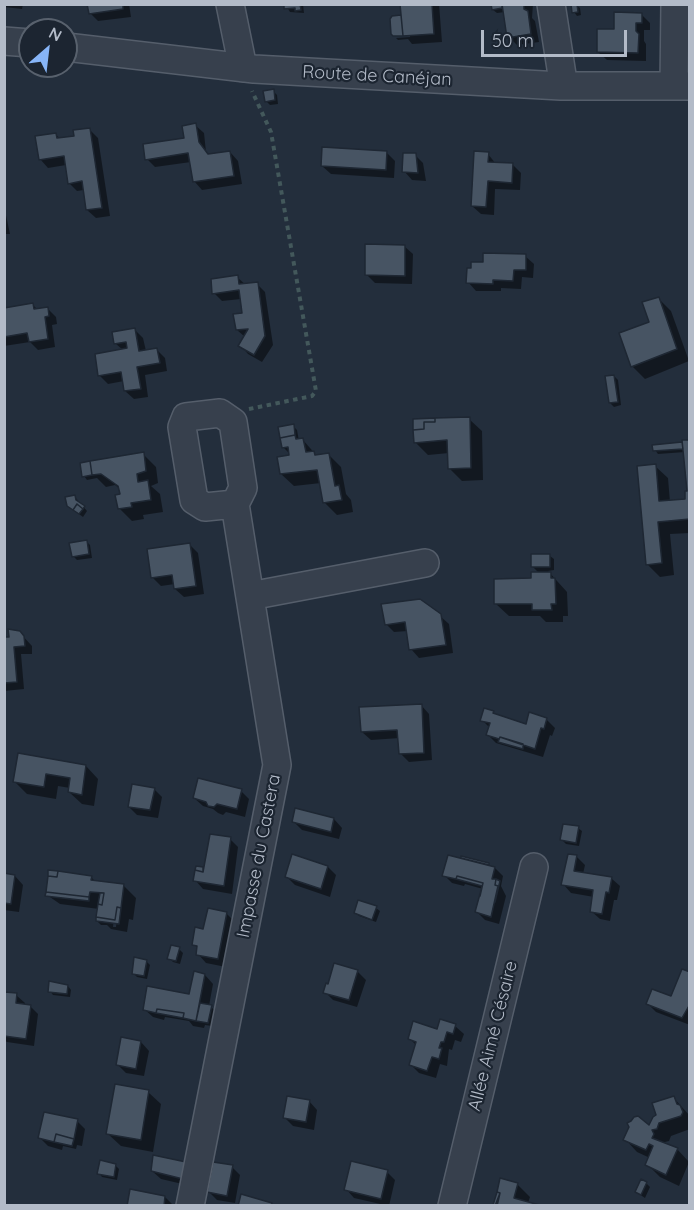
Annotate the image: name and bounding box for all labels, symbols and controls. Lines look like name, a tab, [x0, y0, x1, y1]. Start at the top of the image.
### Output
north arrow	[18, 18, 78, 78]
scale bar	[484, 18, 630, 56]
text: N	[46, 22, 65, 45]
text: 50 m	[492, 29, 534, 52]
street label: Route de Canéjan	[302, 61, 452, 91]
street label: Impasse du Castera	[233, 772, 285, 940]
street label: Allée Aimé Césaire	[464, 959, 522, 1113]

